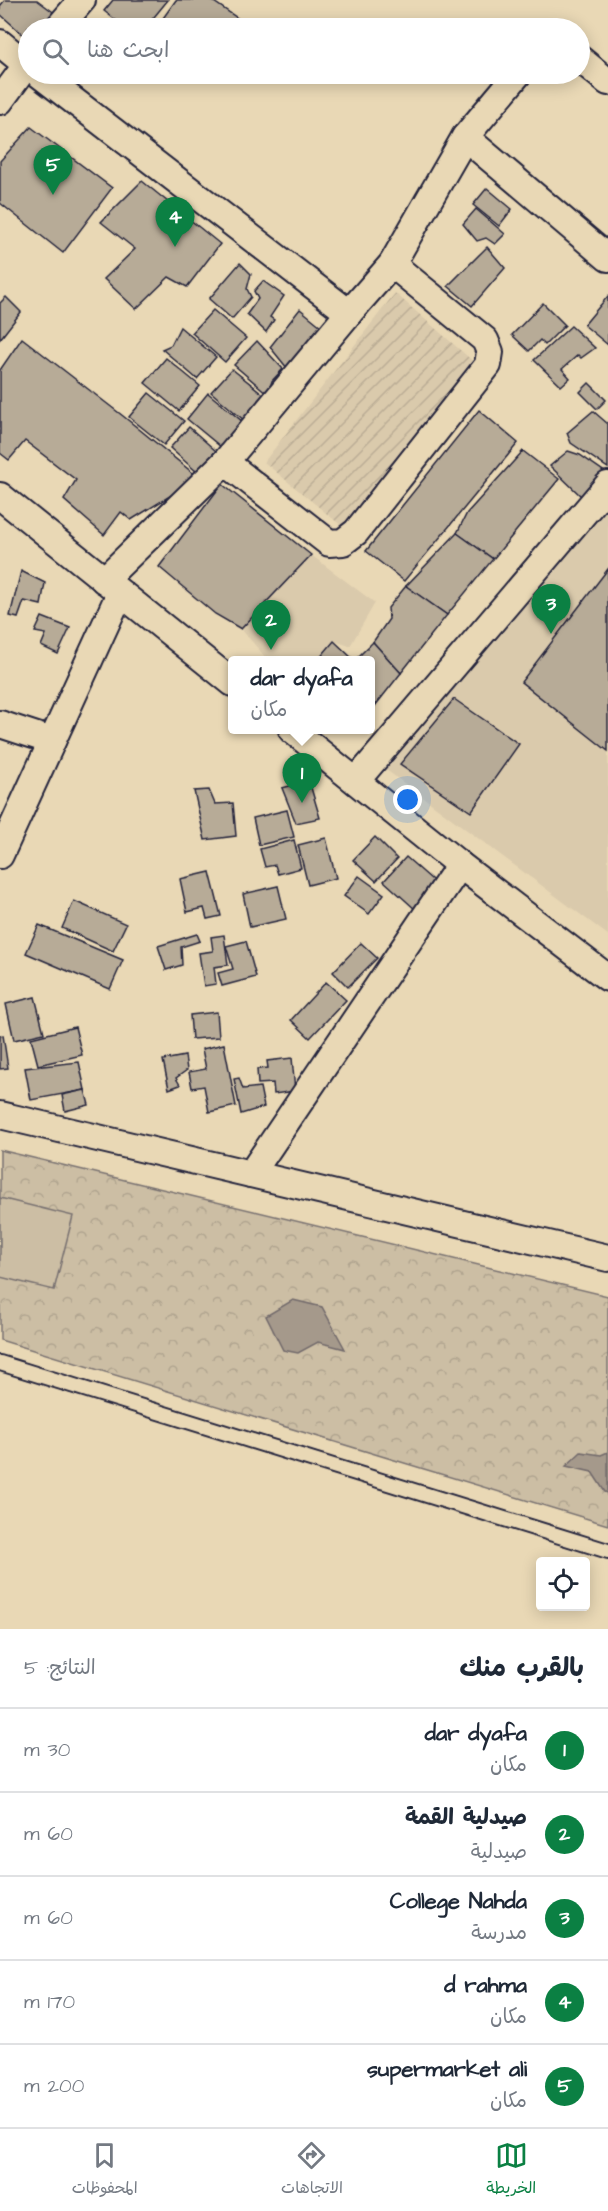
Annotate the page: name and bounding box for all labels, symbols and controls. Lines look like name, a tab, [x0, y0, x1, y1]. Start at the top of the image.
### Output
search box	[18, 18, 590, 84]
icon: search	[39, 35, 72, 68]
text: ابحث هنا	[87, 35, 169, 66]
pin: 5	[34, 146, 72, 195]
pin: 4	[156, 198, 195, 247]
pin: 3	[532, 584, 570, 634]
pin: 2	[252, 600, 290, 650]
popup	[228, 656, 375, 734]
text: dar dyafa	[250, 663, 353, 694]
text: مكان	[250, 696, 288, 724]
pin: 1	[282, 754, 322, 803]
your location	[393, 785, 422, 814]
map controls	[536, 1557, 590, 1611]
button: locate	[536, 1557, 590, 1611]
text: بالقرب منك	[460, 1650, 584, 1686]
text: النتائج: 5	[24, 1654, 96, 1682]
text: dar dyafa	[425, 1718, 527, 1749]
text: 30 m	[24, 1736, 70, 1764]
text: 1	[563, 1736, 566, 1764]
text: مكان	[490, 1751, 527, 1779]
text: صيدلية القمة	[405, 1802, 527, 1833]
text: 60 m	[24, 1820, 73, 1848]
text: 2	[559, 1820, 570, 1848]
text: صيدلية	[471, 1838, 527, 1866]
text: College Nahda	[390, 1886, 527, 1917]
text: 60 m	[24, 1904, 73, 1932]
text: 3	[559, 1904, 570, 1932]
text: مدرسة	[471, 1919, 527, 1947]
text: d rahma	[444, 1970, 527, 2001]
text: 170 m	[24, 1988, 75, 2016]
text: 4	[558, 1988, 571, 2016]
text: مكان	[490, 2003, 527, 2031]
text: supermarket ali	[367, 2054, 527, 2085]
text: 200 m	[24, 2072, 84, 2100]
text: 5	[557, 2072, 572, 2100]
text: مكان	[490, 2087, 527, 2115]
tab: المحفوظات	[72, 2139, 138, 2202]
tab: الاتجاهات	[281, 2139, 343, 2202]
tab: الخريطة	[486, 2139, 536, 2202]

